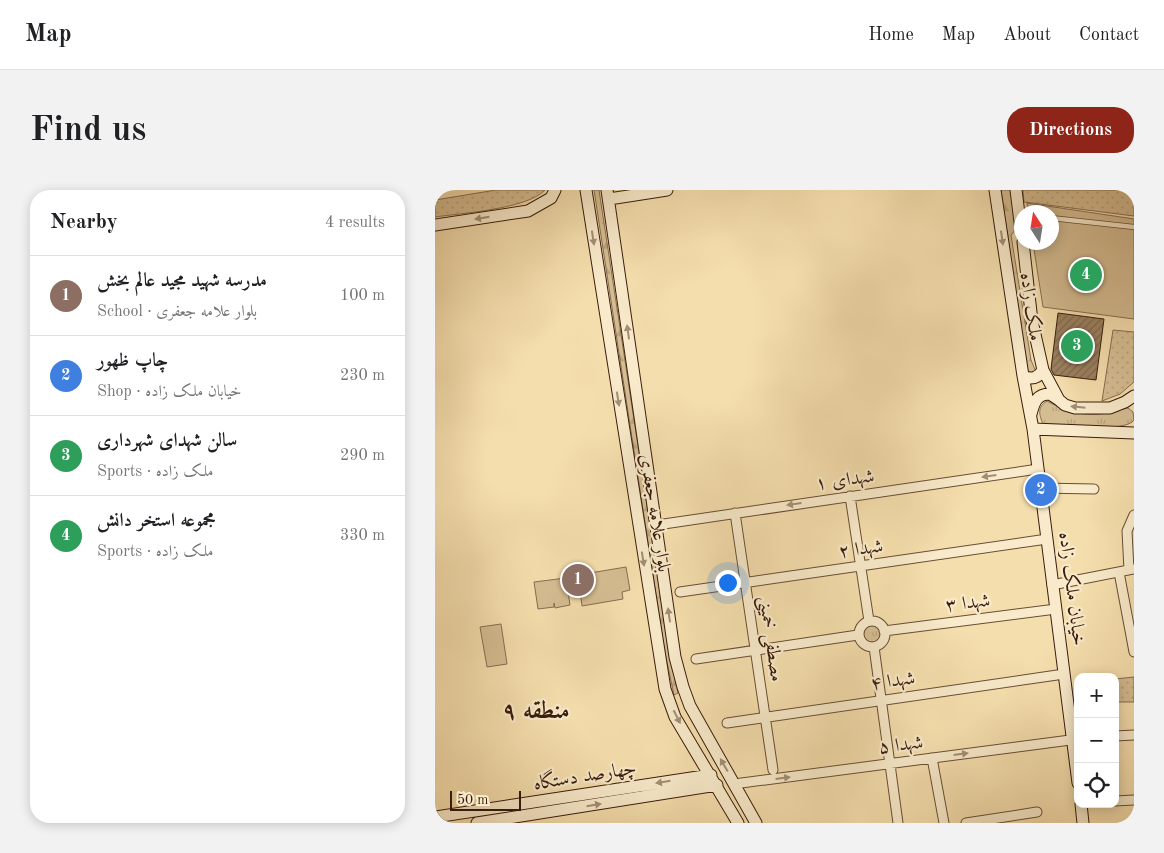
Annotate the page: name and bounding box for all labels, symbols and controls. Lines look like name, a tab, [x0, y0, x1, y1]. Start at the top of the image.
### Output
text: Map	[25, 23, 72, 47]
text: Home	[868, 26, 914, 44]
text: Map	[942, 26, 975, 44]
text: About	[1003, 26, 1051, 44]
text: Contact	[1079, 26, 1139, 44]
button: Directions	[1007, 107, 1134, 153]
text: Find us	[30, 113, 146, 148]
north arrow	[1014, 205, 1059, 250]
text: Nearby	[50, 212, 118, 233]
text: 4 results	[325, 215, 385, 231]
one-way arrow	[473, 215, 489, 223]
one-way arrow	[590, 230, 598, 246]
one-way arrow	[999, 231, 1007, 247]
pin: 4	[1070, 256, 1102, 294]
street label: ملک زاده	[1016, 271, 1046, 342]
text: مدرسه شهید مجید عالم بخش	[97, 272, 267, 291]
text: 1	[61, 288, 71, 304]
text: 100 m	[340, 288, 385, 304]
text: School · بلوار علامه جعفری	[97, 304, 257, 320]
one-way arrow	[624, 324, 632, 340]
pin: 3	[1061, 327, 1093, 365]
text: چاپ ظهور	[97, 352, 168, 371]
text: 2	[61, 368, 71, 384]
text: 230 m	[340, 368, 385, 384]
text: Shop · خیابان ملک زاده	[97, 384, 242, 400]
one-way arrow	[615, 391, 623, 407]
one-way arrow	[1069, 403, 1085, 411]
text: سالن شهدای شهرداری	[97, 432, 237, 451]
text: 3	[61, 448, 71, 464]
text: 290 m	[340, 448, 385, 464]
street label: بلوار علامه جعفری	[634, 452, 673, 574]
text: Sports · ملک زاده	[97, 464, 214, 480]
street label: شهدای ۱	[814, 467, 876, 496]
pin: 2	[1025, 471, 1057, 509]
one-way arrow	[981, 472, 997, 480]
one-way arrow	[786, 501, 802, 509]
text: مجموعه استخر دانش	[97, 512, 215, 531]
text: 4	[61, 528, 71, 544]
text: 330 m	[340, 528, 385, 544]
street label: خیابان ملک زاده	[1055, 531, 1089, 647]
street label: شهدا ۲	[837, 537, 885, 564]
text: Sports · ملک زاده	[97, 544, 214, 560]
one-way arrow	[640, 552, 648, 568]
pin: 1	[562, 561, 594, 599]
your location	[715, 570, 741, 596]
street label: شهدا ۳	[945, 592, 992, 617]
street label: مصطفی خمینی	[753, 595, 785, 683]
one-way arrow	[665, 606, 673, 622]
street label: شهدا ۴	[869, 669, 917, 696]
map controls	[1074, 673, 1119, 808]
button: +	[1074, 673, 1119, 718]
district label: منطقه ۹	[502, 700, 570, 724]
one-way arrow	[673, 710, 681, 725]
button: −	[1074, 718, 1119, 763]
street label: شهدا ۵	[878, 734, 925, 759]
one-way arrow	[954, 750, 970, 758]
street label: چهارصد دستگاه	[531, 755, 638, 795]
one-way arrow	[719, 759, 728, 772]
button: locate	[1074, 763, 1119, 808]
one-way arrow	[775, 773, 791, 781]
one-way arrow	[654, 779, 670, 787]
scale bar	[450, 788, 521, 811]
text: 50 m	[457, 793, 488, 807]
one-way arrow	[586, 800, 602, 808]

